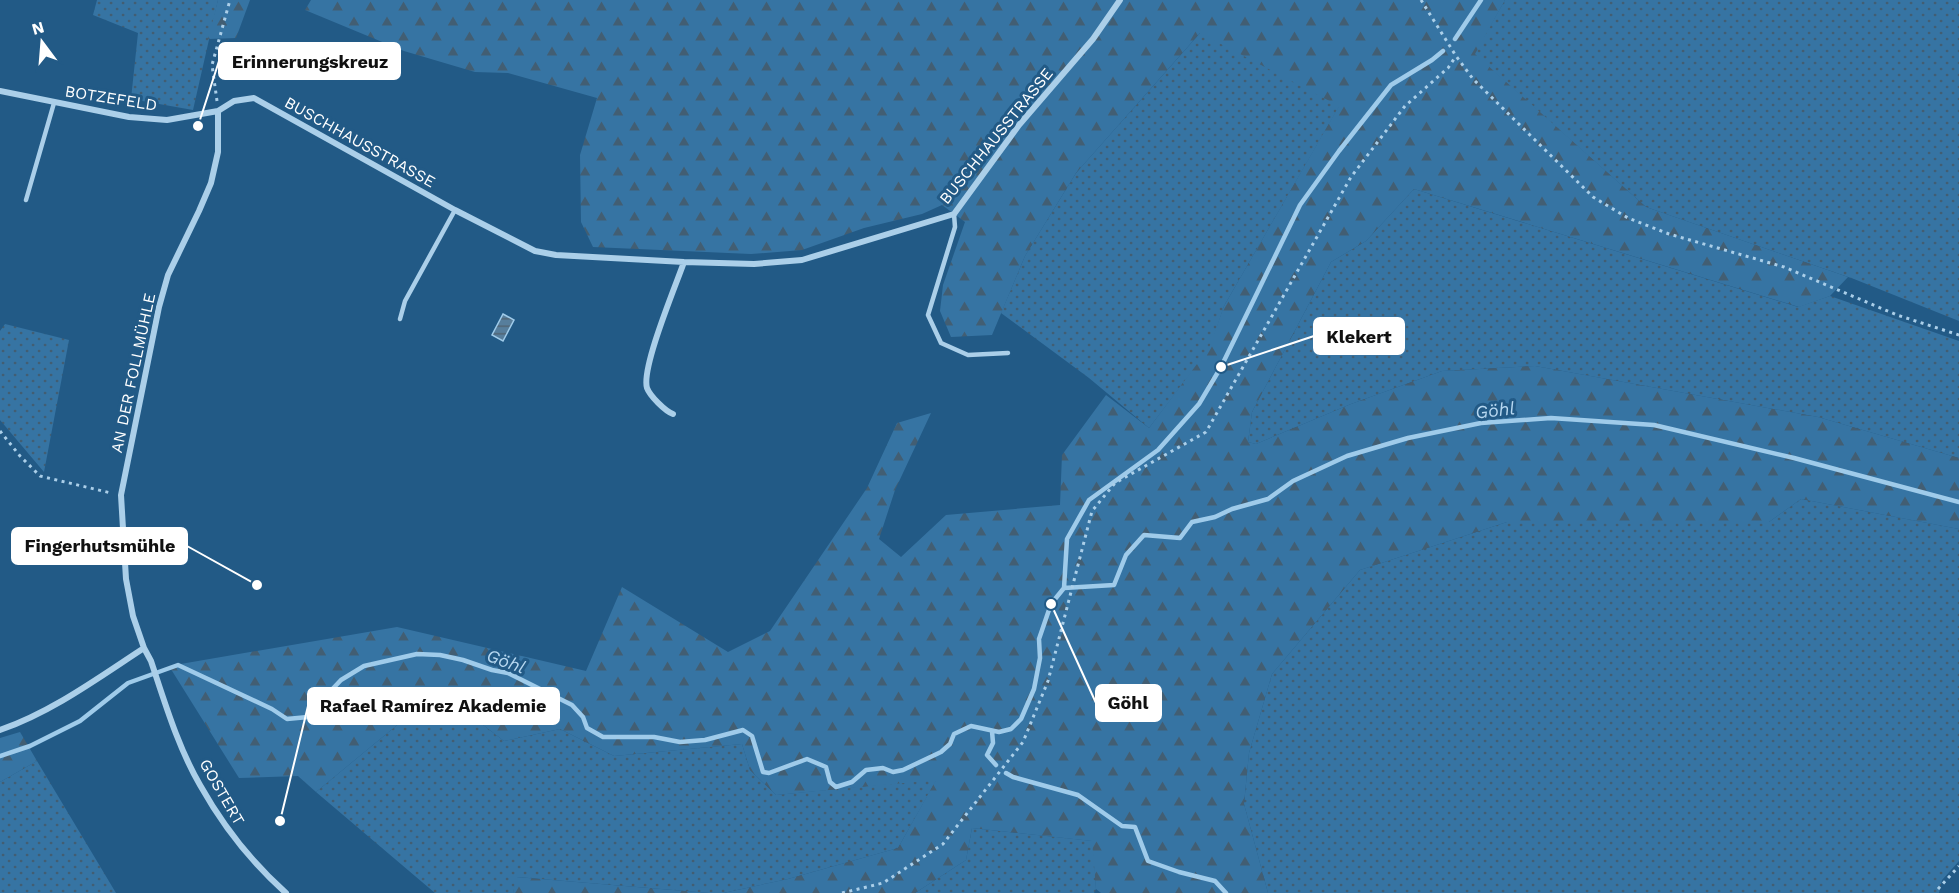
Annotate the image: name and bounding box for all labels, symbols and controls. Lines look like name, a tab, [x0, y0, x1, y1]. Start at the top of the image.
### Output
north arrow	[12, 12, 72, 72]
text: N	[30, 17, 46, 39]
callout: Erinnerungskreuz	[219, 43, 400, 79]
text: Erinnerungskreuz	[232, 51, 388, 72]
street label: BUSCHHAUSSTRASSE	[935, 64, 1057, 208]
street label: BOTZEFELD	[64, 81, 158, 115]
street label: BUSCHHAUSSTRASSE	[281, 93, 439, 191]
street label: AN DER FOLLMÜHLE	[107, 291, 159, 455]
callout: Klekert	[1314, 318, 1404, 354]
text: Klekert	[1326, 326, 1392, 347]
water label: Göhl	[1474, 397, 1516, 423]
callout: Fingerhutsmühle	[12, 528, 187, 564]
text: Fingerhutsmühle	[25, 535, 175, 556]
water label: Göhl	[484, 644, 528, 678]
callout: Göhl	[1096, 685, 1161, 721]
callout: Rafael Ramírez Akademie	[308, 688, 559, 724]
text: Göhl	[1108, 692, 1149, 713]
text: Rafael Ramírez Akademie	[320, 695, 546, 716]
street label: GOSTERT	[195, 756, 249, 829]

